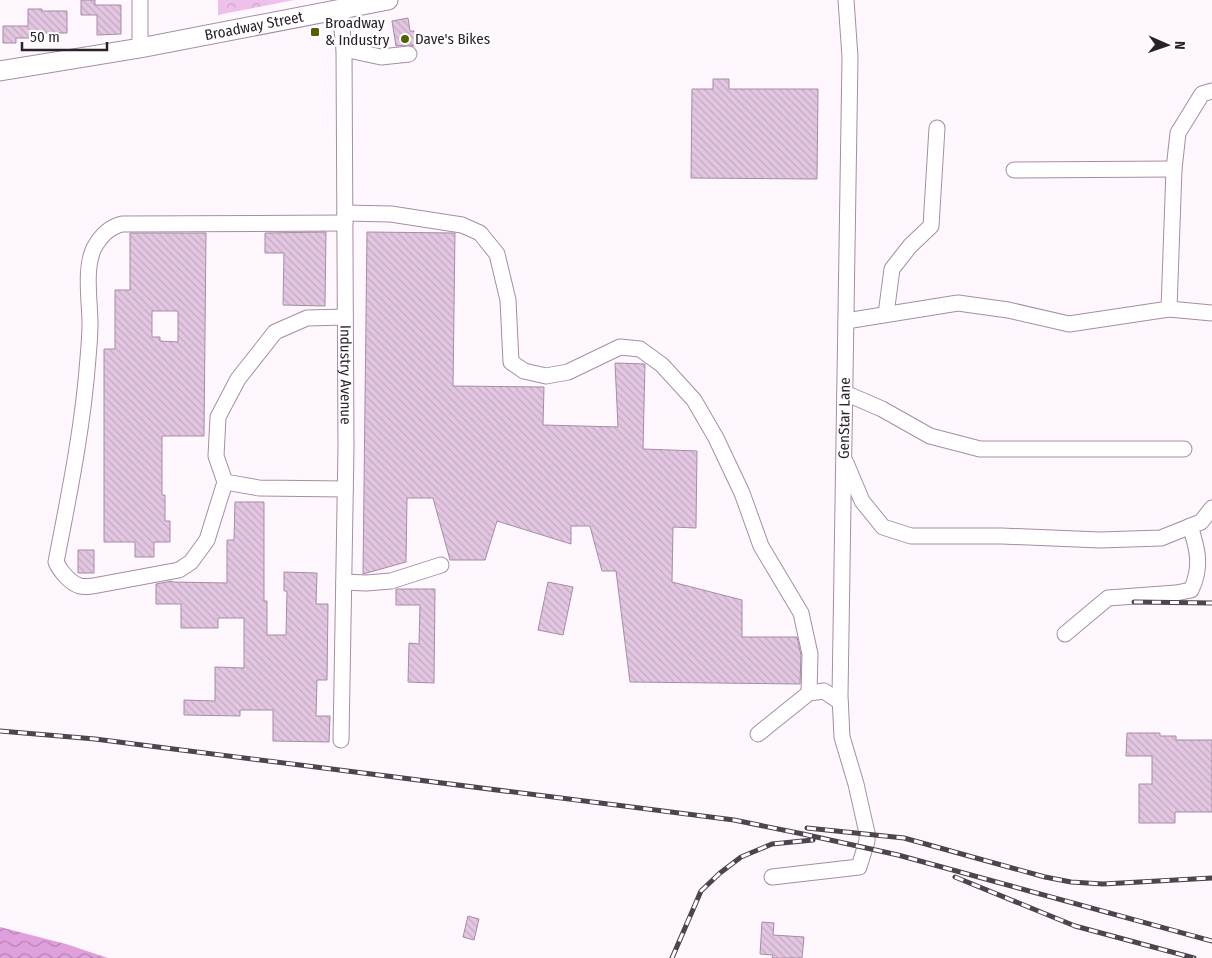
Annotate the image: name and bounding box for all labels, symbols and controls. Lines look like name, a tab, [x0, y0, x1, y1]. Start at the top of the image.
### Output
street label: Broadway Street	[203, 8, 305, 44]
place label: Broadway & Industry	[325, 14, 390, 49]
scale bar	[22, 20, 108, 52]
north arrow	[1142, 20, 1192, 70]
marker: Broadway & Industry	[309, 26, 321, 38]
text: 50 m	[30, 28, 60, 46]
place label: Dave's Bikes	[415, 30, 490, 48]
marker: Dave's Bikes	[399, 33, 411, 45]
text: N	[1171, 41, 1188, 50]
street label: Industry Avenue	[336, 325, 355, 425]
street label: GenStar Lane	[835, 377, 854, 459]

